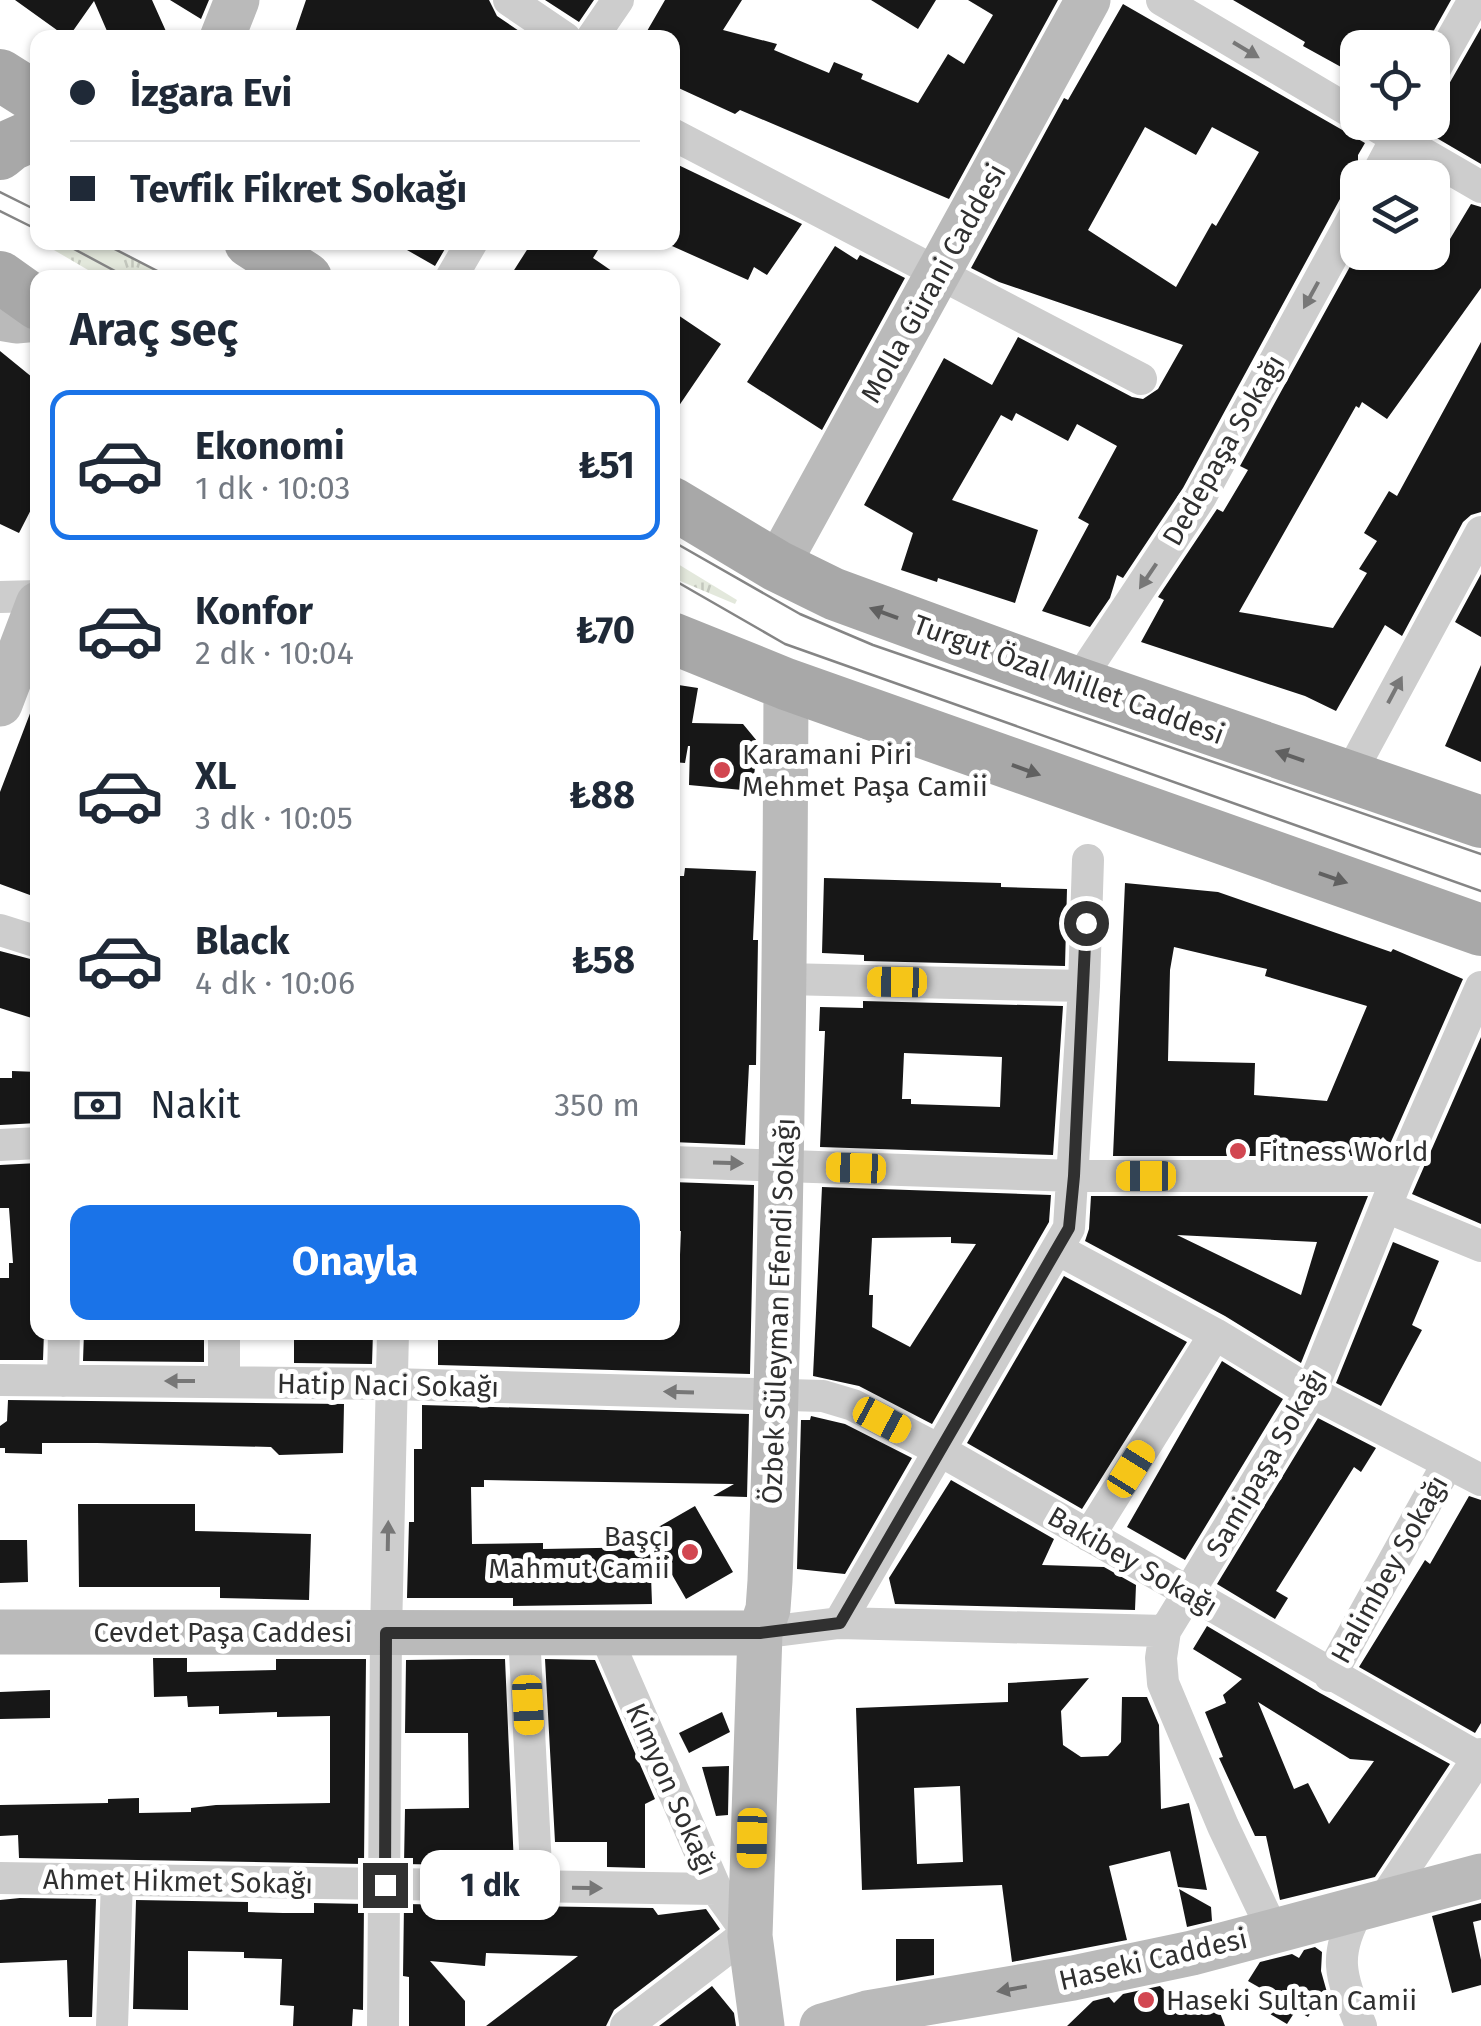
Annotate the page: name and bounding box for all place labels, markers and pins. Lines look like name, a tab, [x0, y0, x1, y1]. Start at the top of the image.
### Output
place label: Karamani Piri Mehmet Paşa Camii	[742, 738, 988, 803]
marker: Karamani Piri Mehmet Paşa Camii	[711, 759, 733, 781]
place label: Fitness World	[1258, 1135, 1429, 1168]
marker: Fitness World	[1227, 1140, 1249, 1162]
place label: Başçı Mahmut Camii	[488, 1520, 670, 1585]
marker: Başçı Mahmut Camii	[679, 1541, 701, 1563]
place label: Haseki Sultan Camii	[1166, 1984, 1417, 2017]
marker: Haseki Sultan Camii	[1135, 1989, 1157, 2011]

